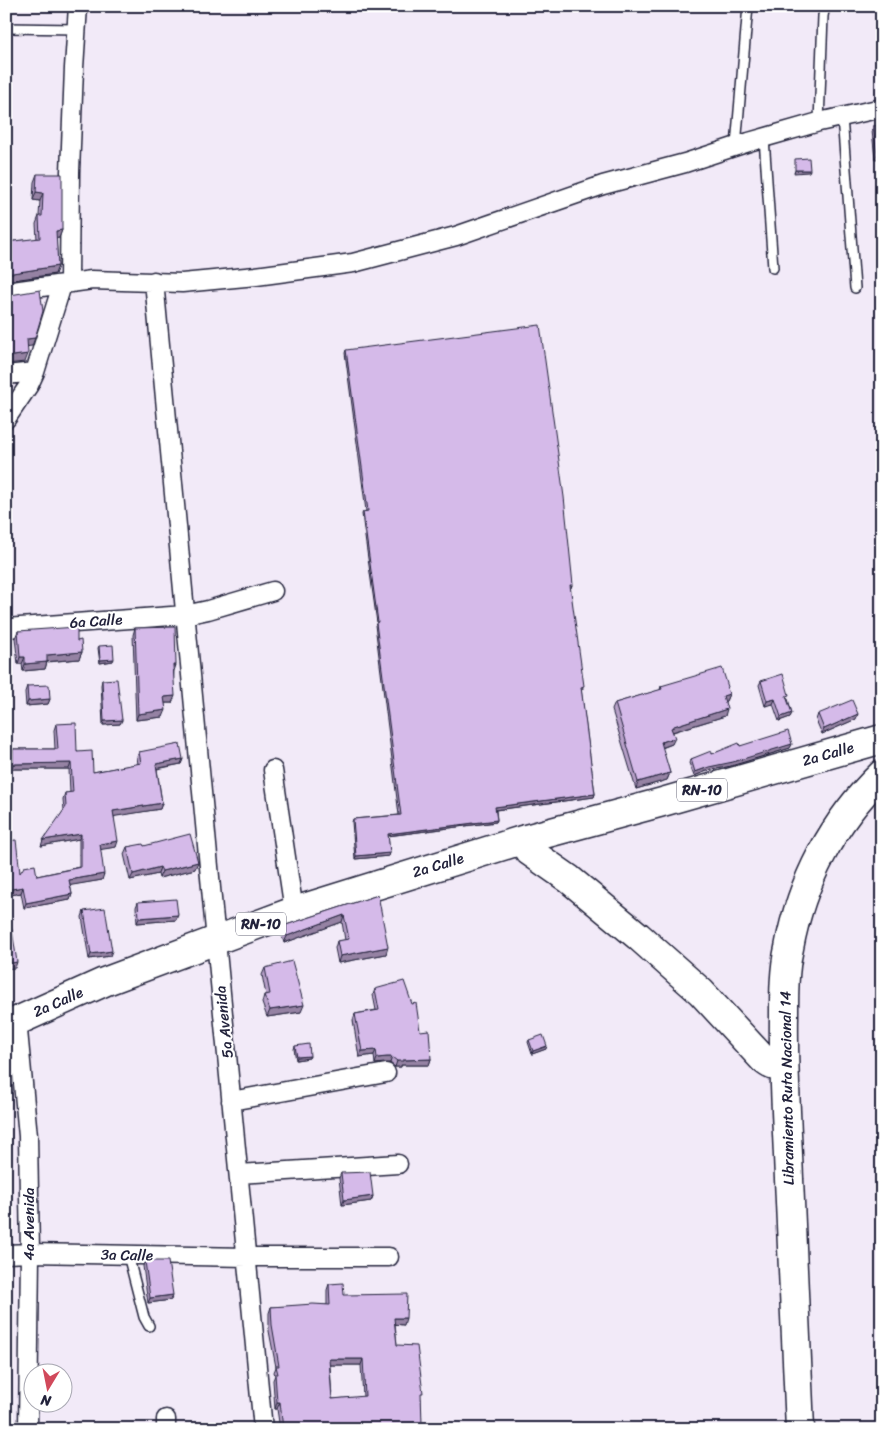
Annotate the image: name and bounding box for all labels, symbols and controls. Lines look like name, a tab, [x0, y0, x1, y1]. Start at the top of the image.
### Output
street label: 6a Calle	[69, 606, 123, 636]
street label: 2a Calle	[799, 734, 857, 774]
road number: RN-10	[677, 778, 727, 802]
street label: 2a Calle	[409, 845, 467, 885]
road number: RN-10	[236, 912, 286, 936]
street label: 2a Calle	[29, 979, 87, 1025]
street label: 5a Avenida	[207, 984, 241, 1060]
street label: Libramiento Ruta Nacional 14	[772, 991, 802, 1185]
street label: 4a Avenida	[16, 1187, 42, 1261]
street label: 3a Calle	[101, 1242, 153, 1268]
north arrow	[22, 1362, 72, 1412]
text: N	[39, 1387, 54, 1414]

